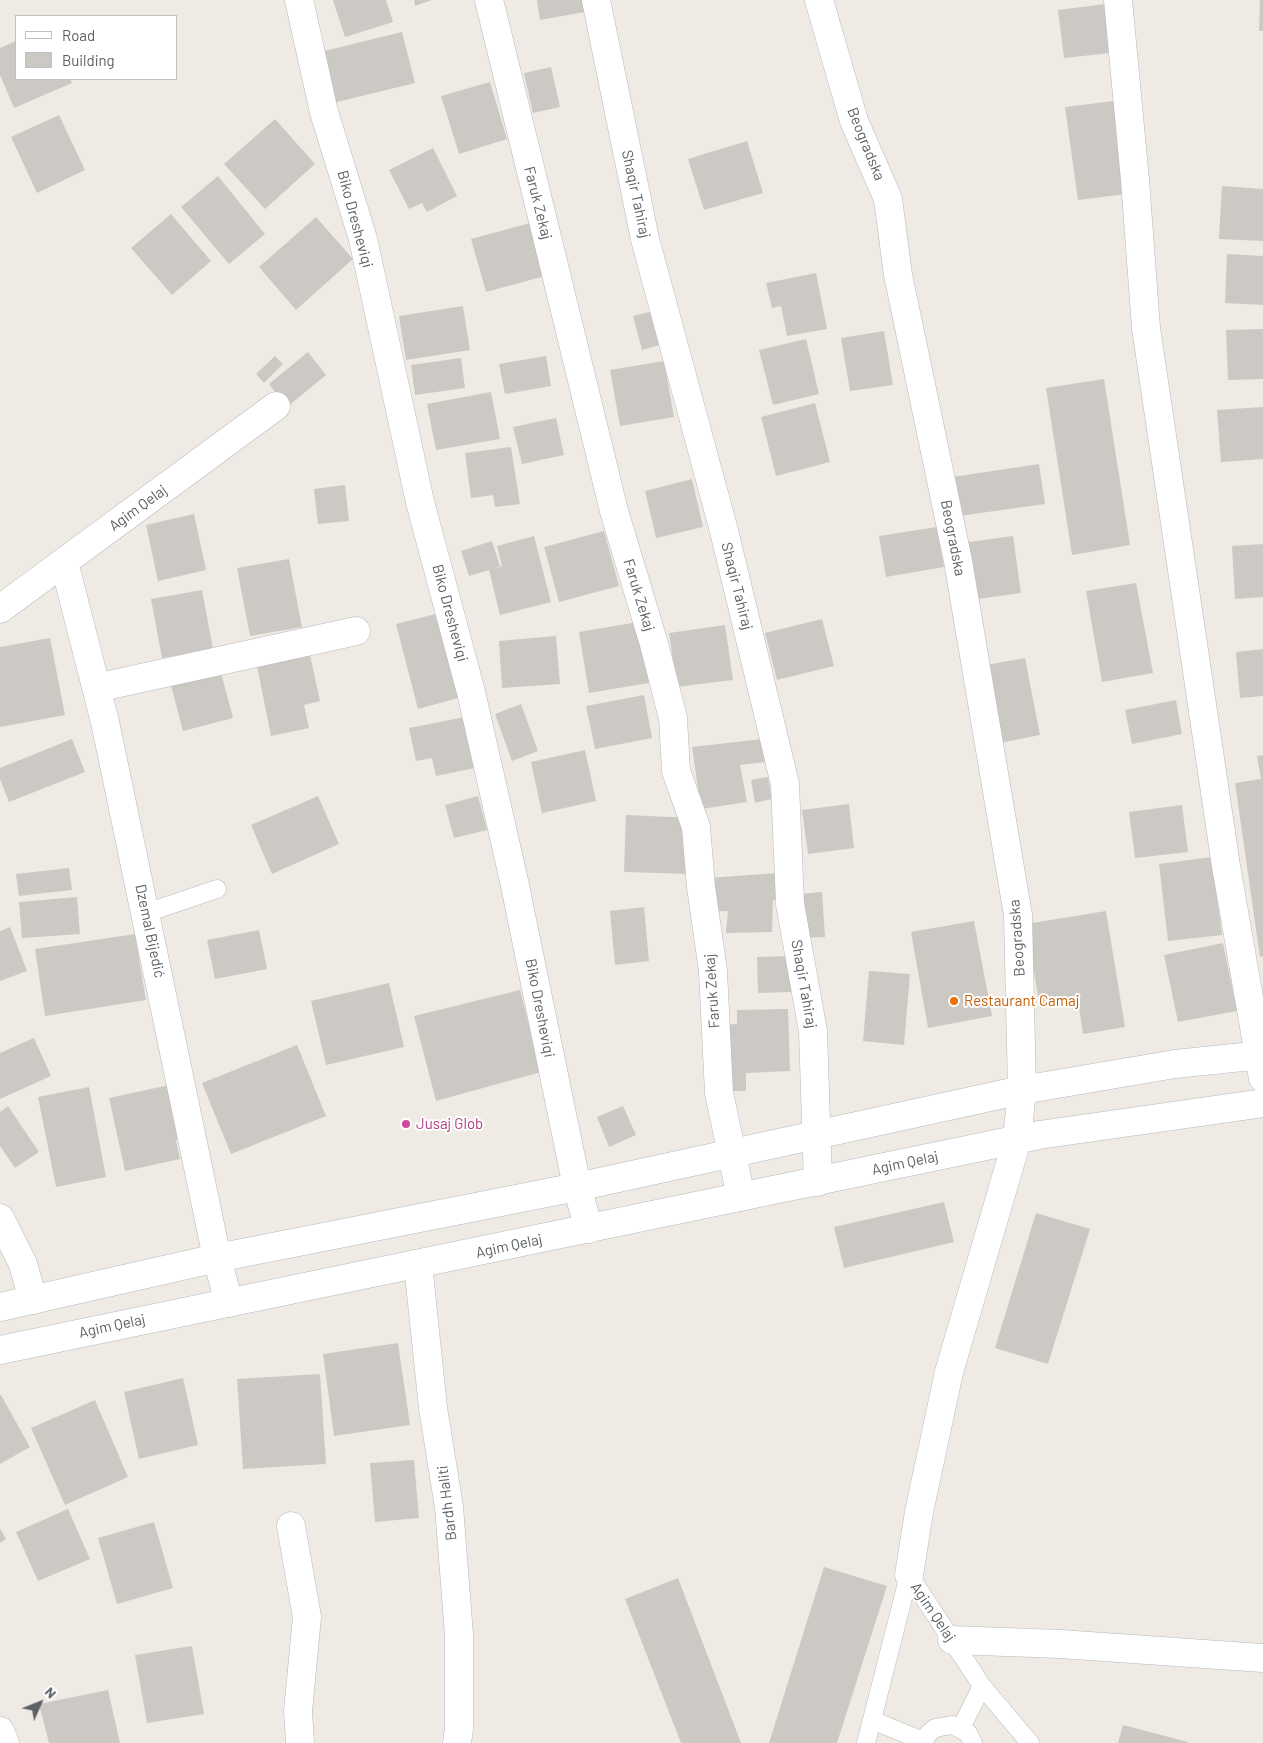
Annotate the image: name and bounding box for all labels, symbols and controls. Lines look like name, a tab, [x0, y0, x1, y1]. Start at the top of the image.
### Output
legend	[15, 15, 178, 80]
text: Road	[62, 26, 95, 44]
text: Building	[62, 51, 115, 69]
street label: Beogradska	[843, 105, 889, 183]
street label: Shaqir Tahiraj	[618, 148, 654, 240]
street label: Faruk Zekaj	[520, 165, 556, 241]
street label: Biko Dresheviqi	[333, 168, 377, 270]
street label: Agim Qelaj	[105, 481, 171, 535]
street label: Beogradska	[937, 498, 969, 578]
street label: Shaqir Tahiraj	[717, 540, 757, 632]
street label: Faruk Zekaj	[619, 557, 659, 633]
street label: Biko Dresheviqi	[428, 562, 472, 664]
street label: Dzemal Bijedić	[131, 883, 169, 979]
street label: Beogradska	[1005, 899, 1029, 977]
street label: Shaqir Tahiraj	[787, 938, 821, 1030]
street label: Faruk Zekaj	[700, 953, 724, 1029]
street label: Biko Dresheviqi	[522, 957, 558, 1059]
place label: Restaurant Camaj	[964, 992, 1079, 1010]
marker: Restaurant Camaj	[948, 995, 960, 1007]
place label: Jusaj Glob	[416, 1115, 483, 1133]
marker: Jusaj Glob	[400, 1118, 412, 1130]
street label: Agim Qelaj	[870, 1147, 940, 1179]
street label: Agim Qelaj	[474, 1230, 544, 1262]
street label: Agim Qelaj	[77, 1310, 147, 1342]
street label: Bardh Haliti	[433, 1464, 461, 1542]
street label: Agim Qelaj	[907, 1579, 959, 1645]
north arrow	[15, 1678, 65, 1728]
text: N	[42, 1683, 60, 1701]

